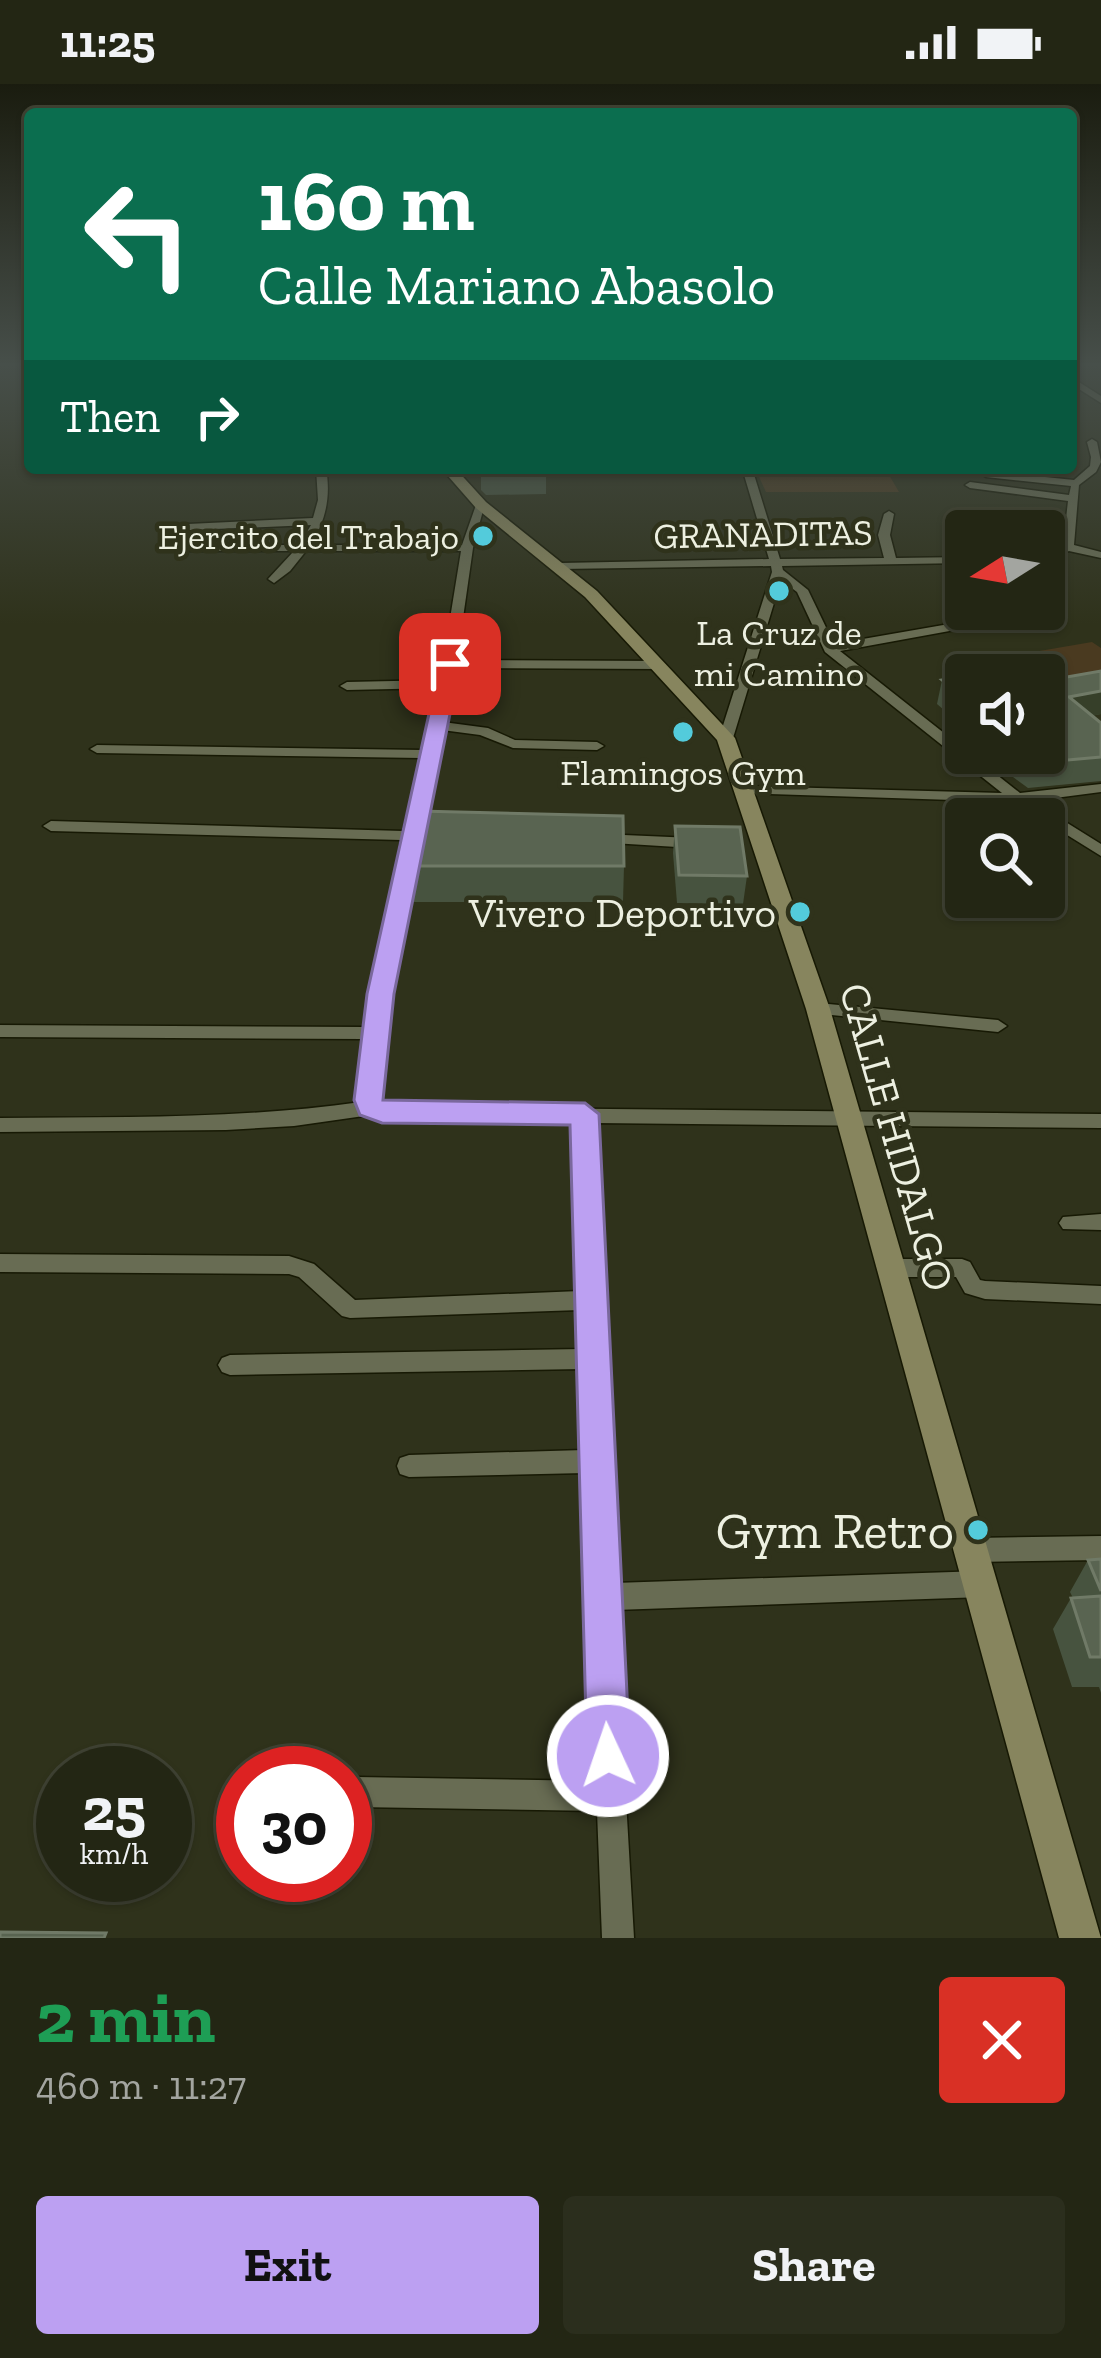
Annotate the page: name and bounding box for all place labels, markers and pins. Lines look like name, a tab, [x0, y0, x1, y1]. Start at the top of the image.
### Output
place label: Ejercito del Trabajo	[158, 515, 459, 558]
marker: Ejercito del Trabajo	[470, 523, 496, 549]
marker: La Cruz de mi Camino	[766, 578, 792, 604]
place label: La Cruz de mi Camino	[694, 611, 864, 695]
pin	[399, 613, 501, 715]
marker: Flamingos Gym	[670, 719, 696, 745]
place label: Flamingos Gym	[560, 751, 806, 794]
place label: Vivero Deportivo	[468, 887, 776, 938]
marker: Vivero Deportivo	[787, 899, 813, 925]
place label: Gym Retro	[716, 1500, 954, 1561]
marker: Gym Retro	[965, 1517, 991, 1543]

